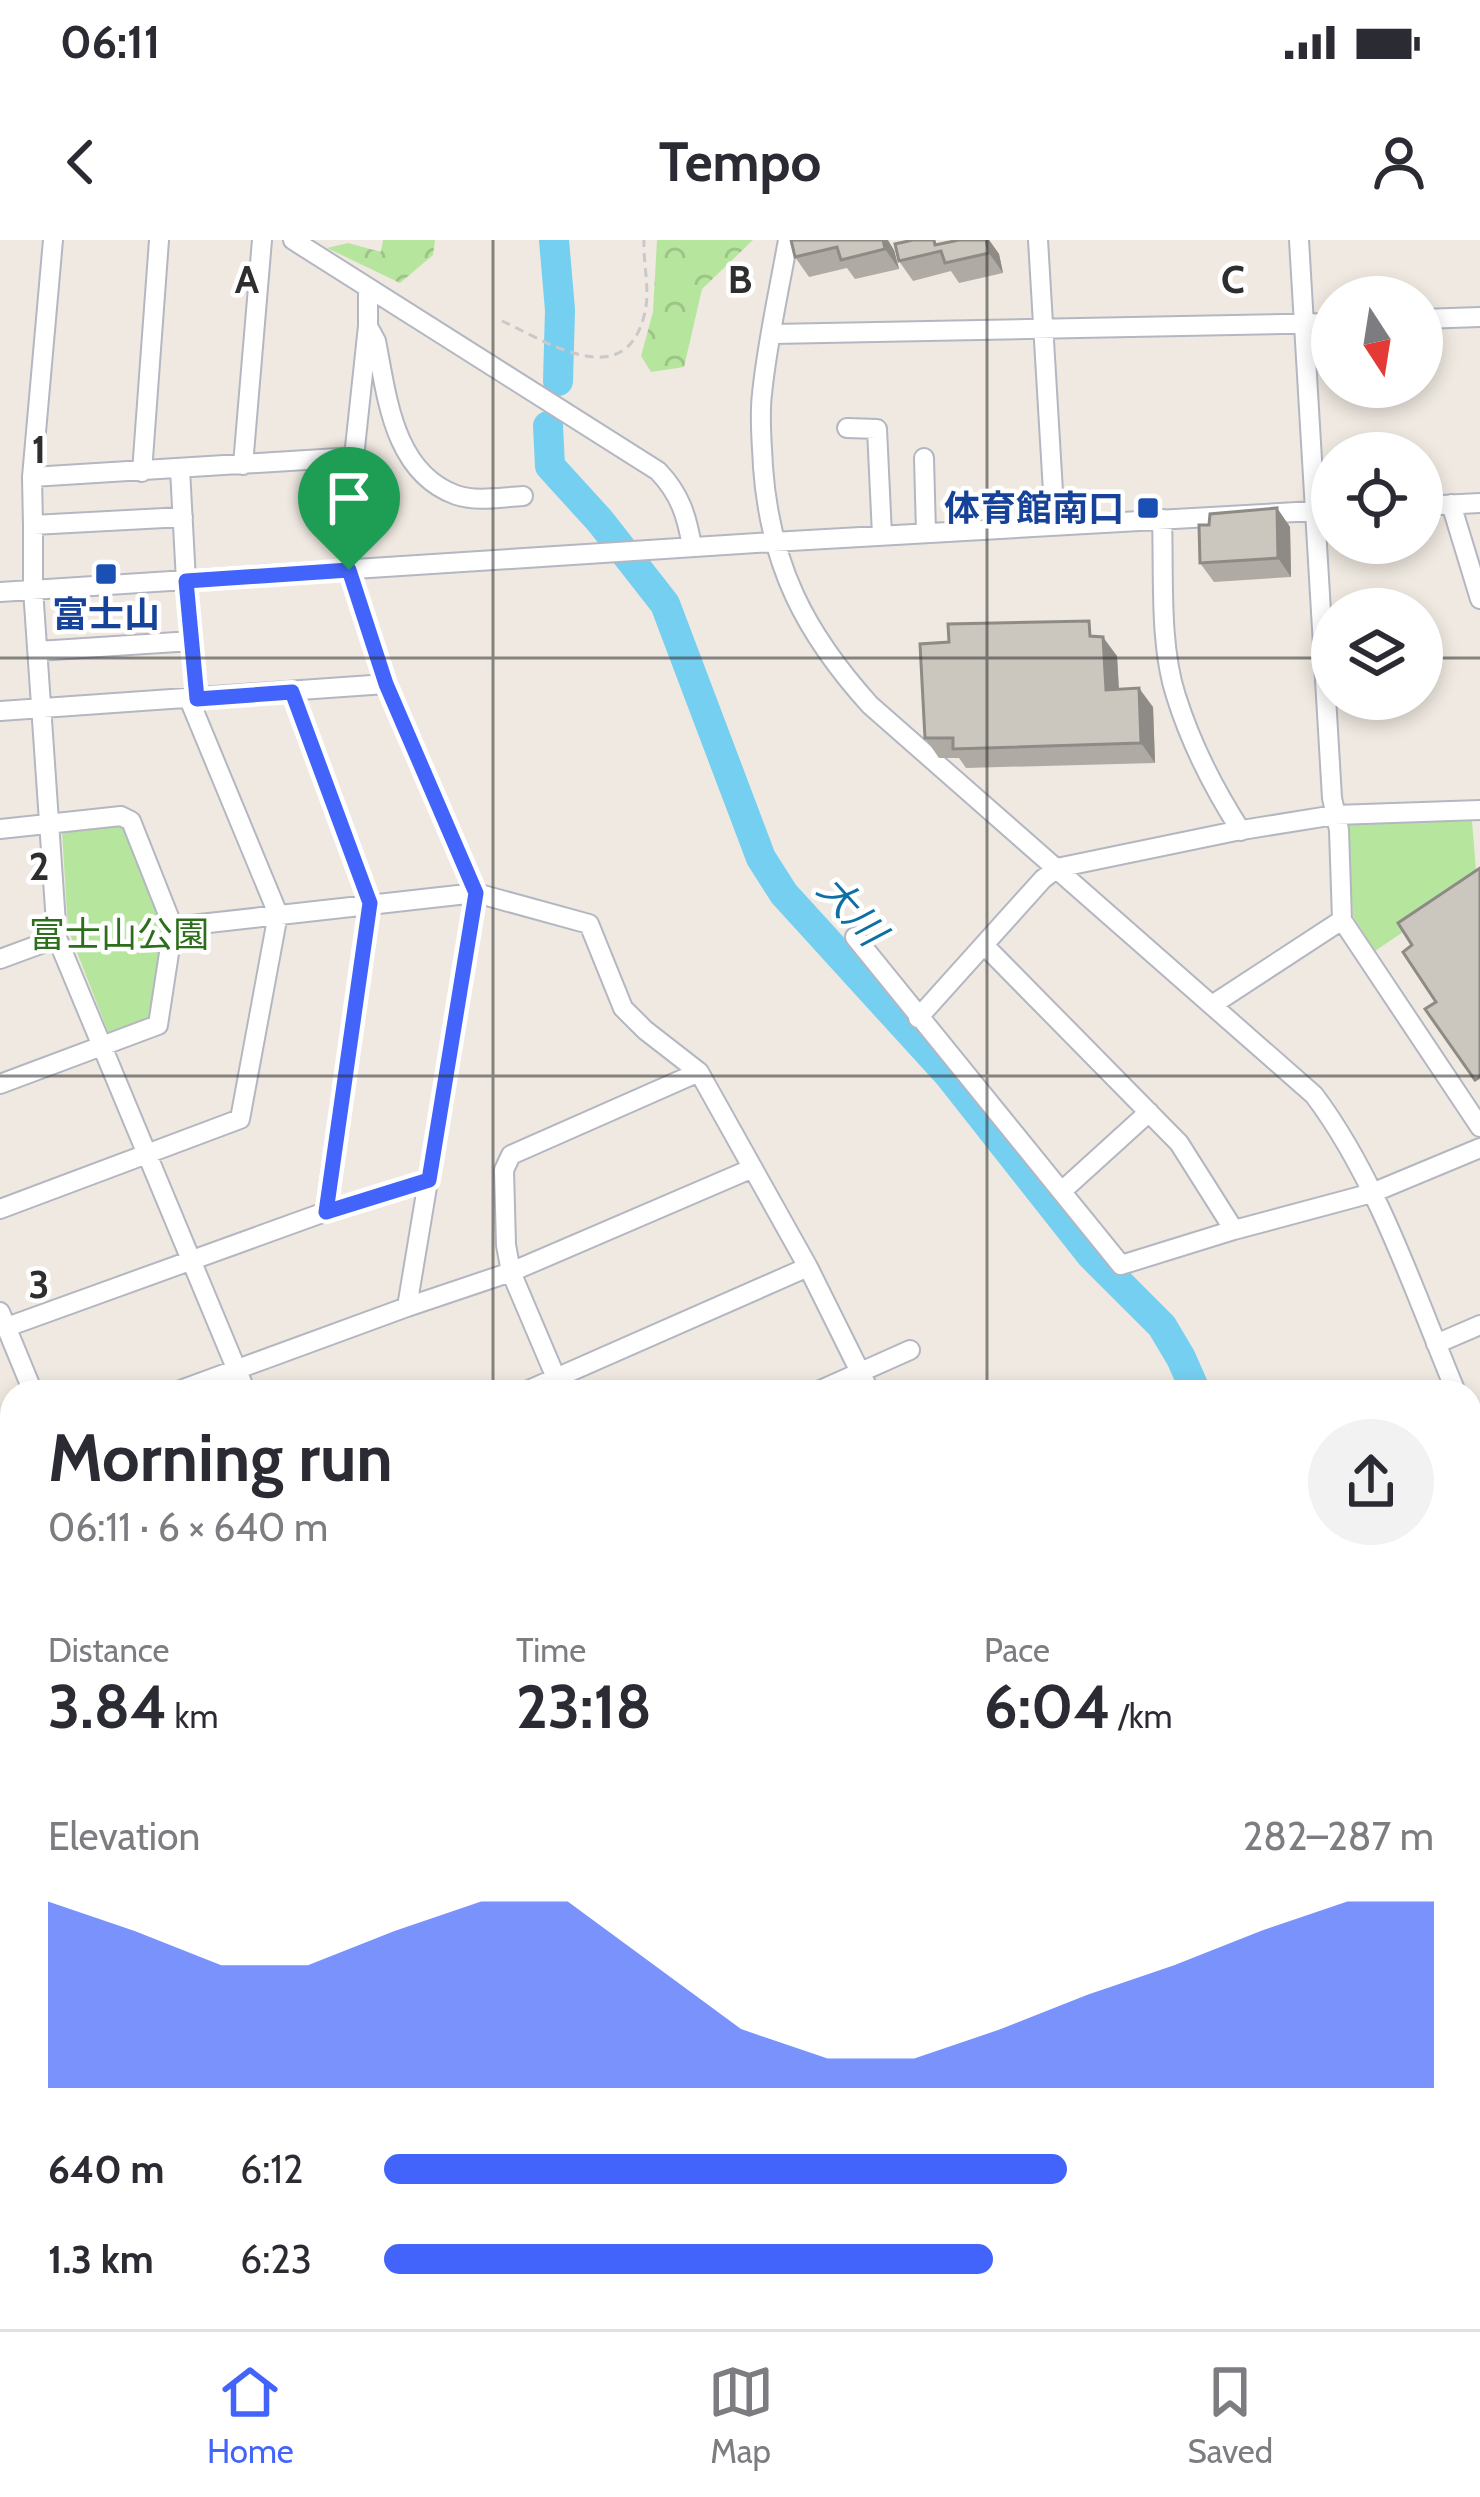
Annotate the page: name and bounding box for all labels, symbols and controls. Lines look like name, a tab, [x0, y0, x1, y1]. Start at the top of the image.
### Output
text: 06:11	[60, 15, 160, 69]
icon: back	[48, 129, 114, 195]
text: Tempo	[659, 129, 821, 195]
icon: person	[1366, 129, 1432, 195]
text: A	[235, 255, 260, 303]
text: B	[728, 255, 752, 303]
text: C	[1221, 255, 1245, 303]
north arrow	[1311, 276, 1443, 408]
map controls	[1311, 276, 1443, 720]
text: 1	[32, 425, 46, 473]
button: locate	[1311, 432, 1443, 564]
pin	[298, 447, 400, 570]
icon: arrive	[316, 465, 382, 531]
place label: 体育館南口	[944, 486, 1124, 530]
marker: 体育館南口	[1135, 495, 1161, 521]
marker: 富士山	[93, 561, 119, 587]
button: layers	[1311, 588, 1443, 720]
place label: 富士山	[52, 592, 160, 636]
text: 2	[29, 842, 49, 890]
water label: 大川	[808, 865, 899, 958]
park label: 富士山公園	[29, 912, 209, 956]
text: 3	[28, 1260, 50, 1308]
text: Morning run	[48, 1417, 393, 1498]
button: share	[1308, 1419, 1434, 1545]
text: 06:11 · 6 × 640 m	[48, 1503, 328, 1551]
text: Distance	[48, 1630, 169, 1670]
text: Time	[516, 1630, 586, 1670]
text: Pace	[984, 1630, 1050, 1670]
text: 3.84	[48, 1670, 167, 1743]
text: 23:18	[516, 1670, 652, 1743]
text: 6:04	[984, 1670, 1111, 1743]
text: km	[167, 1696, 218, 1736]
text: /km	[1111, 1696, 1172, 1736]
text: Elevation	[48, 1812, 200, 1860]
text: 282–287 m	[1243, 1812, 1434, 1860]
text: 640 m	[48, 2145, 164, 2193]
text: 6:12	[240, 2145, 303, 2193]
text: 1.3 km	[48, 2235, 154, 2283]
text: 6:23	[240, 2235, 312, 2283]
tab: Home	[207, 2359, 294, 2471]
tab: Map	[708, 2359, 774, 2471]
tab: Saved	[1187, 2359, 1273, 2471]

